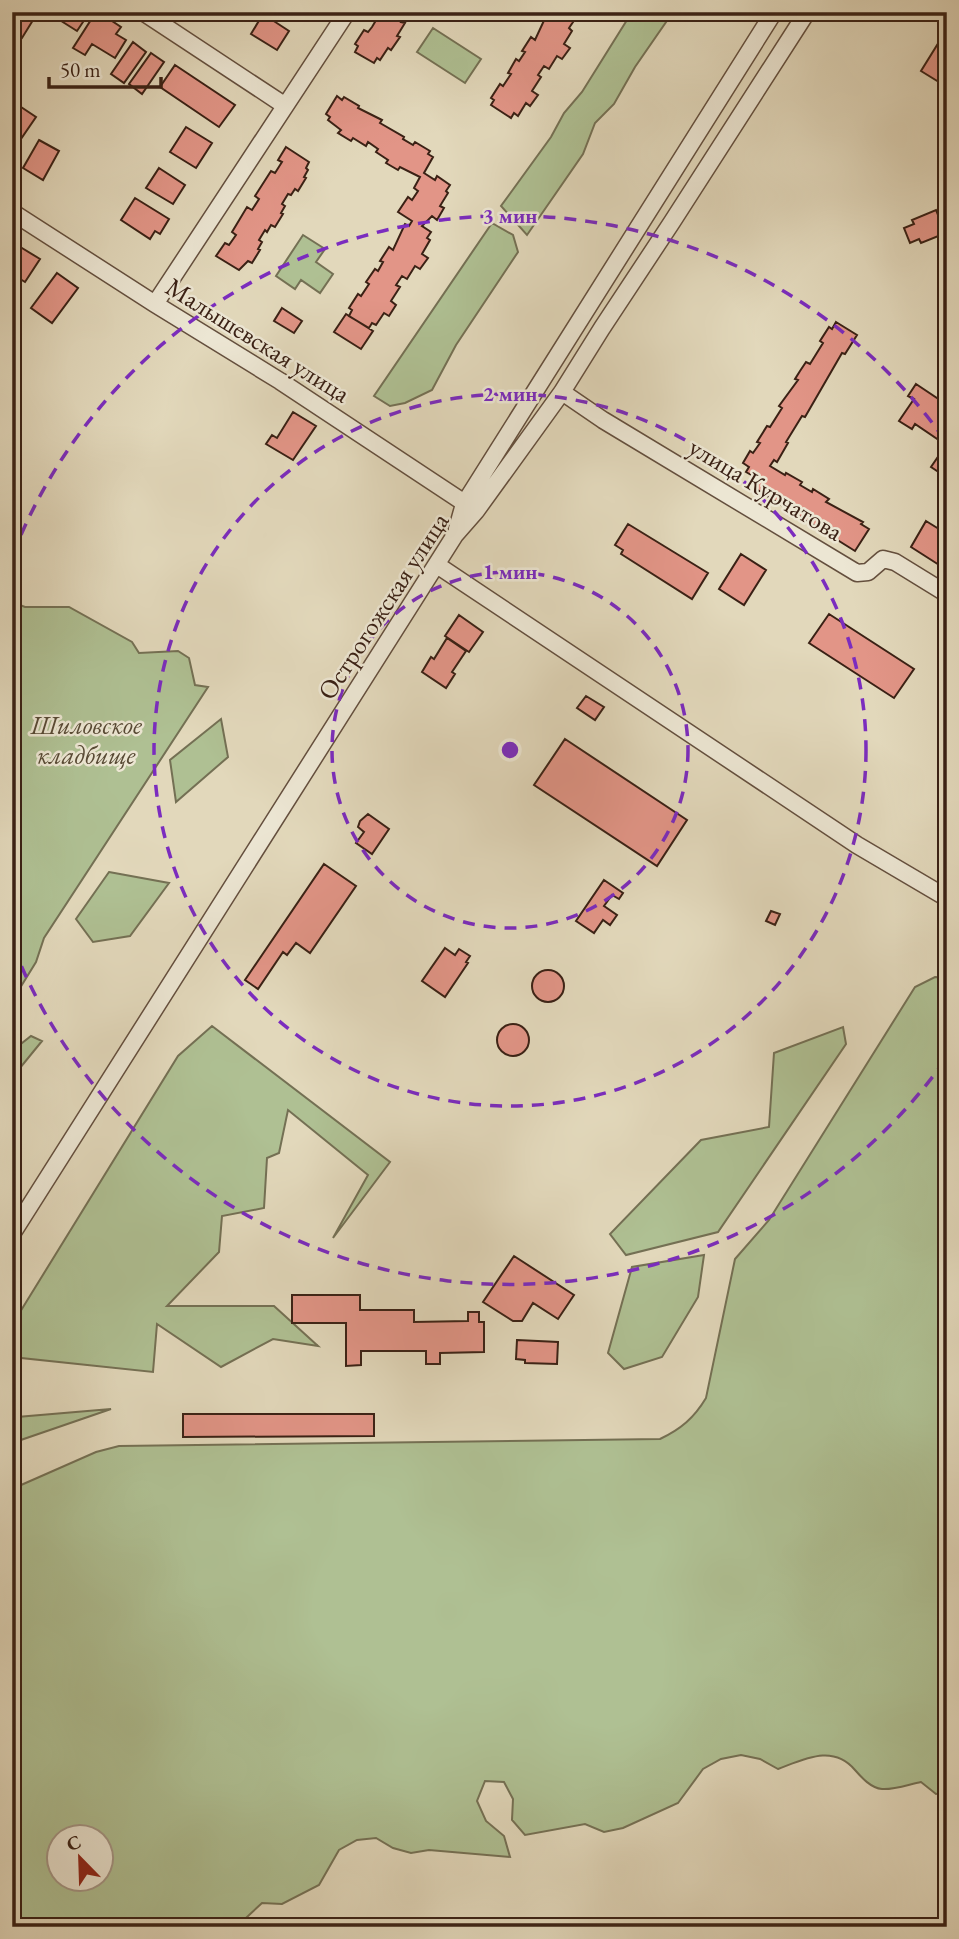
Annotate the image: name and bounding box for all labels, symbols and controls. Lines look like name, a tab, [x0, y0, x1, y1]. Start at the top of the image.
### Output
scale bar	[49, 46, 161, 90]
text: 50 m	[60, 56, 101, 83]
text: 3 мин	[483, 202, 537, 229]
street label: Малышевская улица	[160, 270, 357, 411]
text: 2 мин	[483, 380, 537, 407]
street label: улица Курчатова	[683, 430, 850, 549]
street label: Острогожская улица	[310, 505, 457, 706]
text: 1 мин	[483, 558, 537, 585]
park label: Шиловское кладбище	[29, 708, 143, 772]
centre of rings	[498, 738, 522, 762]
north arrow	[46, 1824, 116, 1894]
text: С	[62, 1829, 85, 1857]

